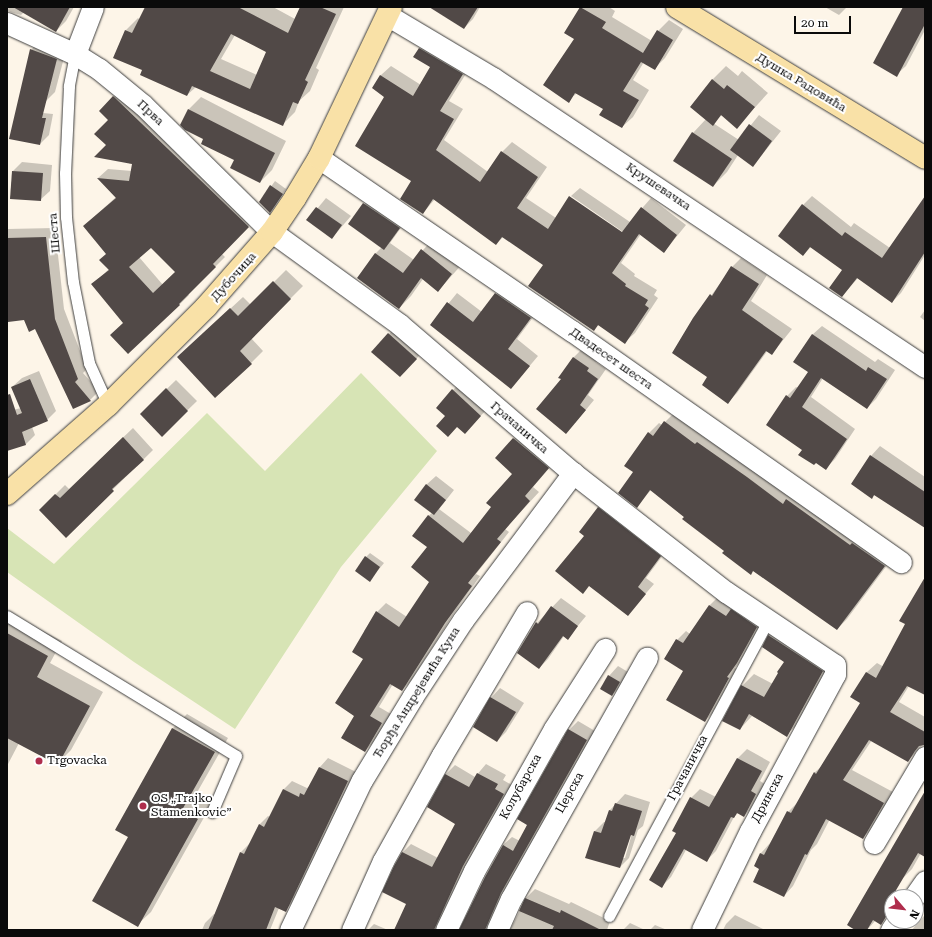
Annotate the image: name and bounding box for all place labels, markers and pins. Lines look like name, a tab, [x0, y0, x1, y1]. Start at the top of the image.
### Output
place label: Trgovacka	[47, 754, 107, 768]
marker: Trgovacka	[34, 756, 44, 766]
place label: OS „Trajko Stamenkovic”	[151, 792, 231, 820]
marker: OS „Trajko Stamenkovic”	[138, 801, 148, 811]

